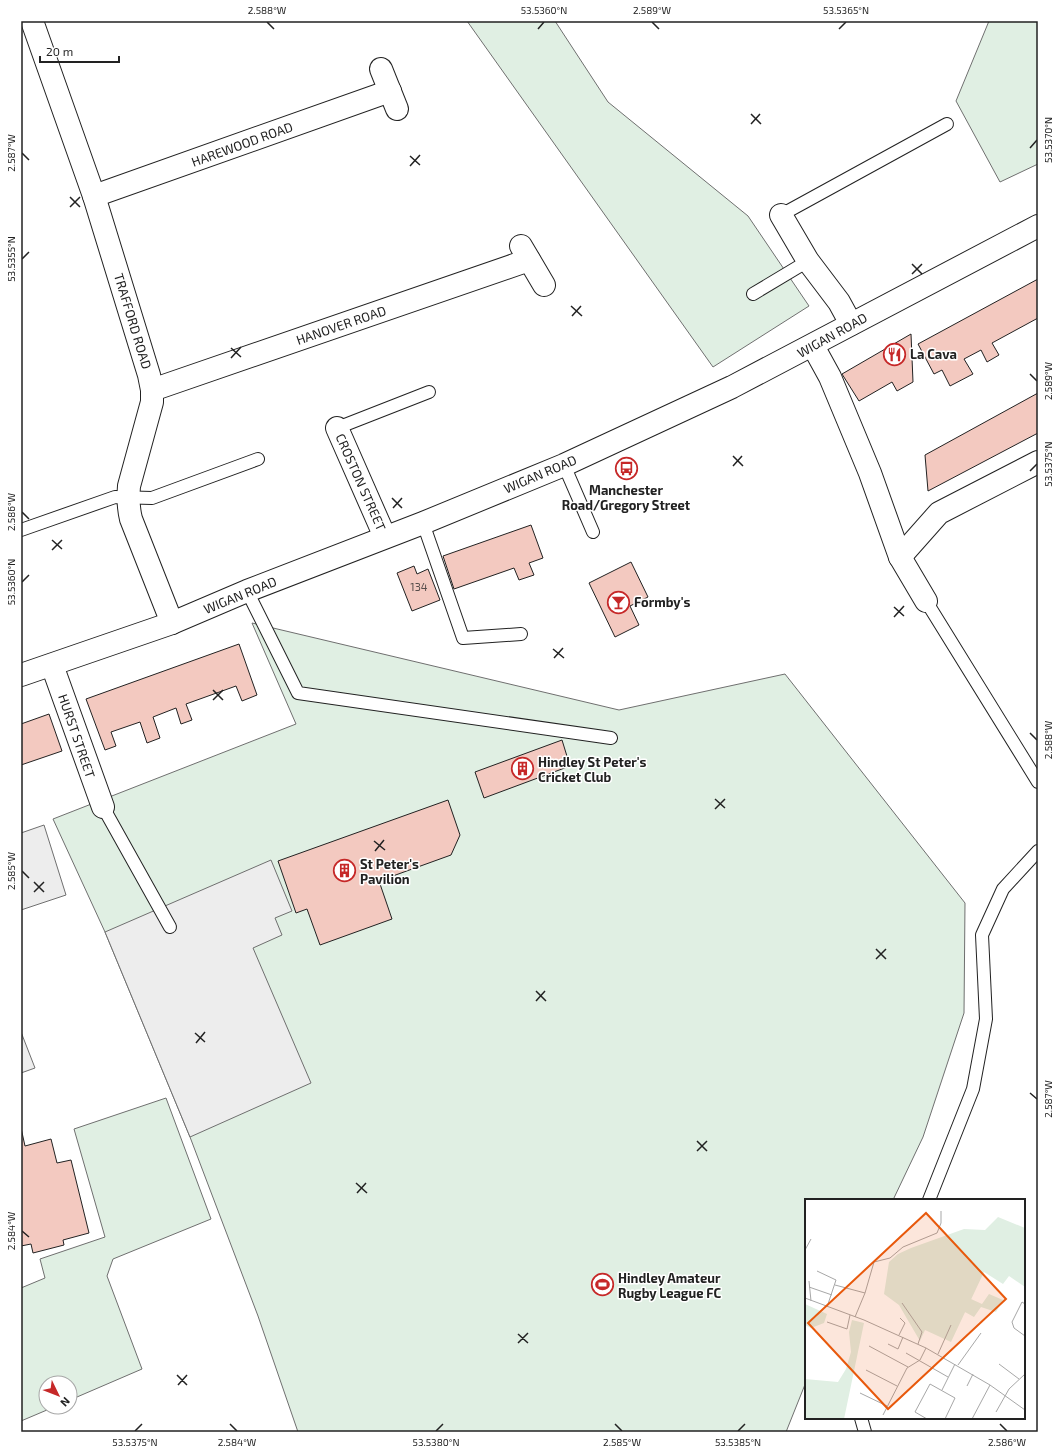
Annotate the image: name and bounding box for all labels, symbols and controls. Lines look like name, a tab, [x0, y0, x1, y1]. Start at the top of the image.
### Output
text: 2.588°W	[248, 4, 287, 16]
text: 53.5360°N	[521, 4, 567, 16]
text: 2.589°W	[633, 4, 672, 16]
text: 53.5365°N	[823, 4, 869, 16]
scale bar	[40, 38, 119, 64]
text: 20 m	[46, 44, 73, 58]
text: 53.5370°N	[1042, 117, 1054, 163]
street label: HAREWOOD ROAD	[189, 118, 295, 170]
text: 2.587°W	[5, 134, 17, 172]
text: 53.5355°N	[5, 236, 17, 282]
street label: TRAFFORD ROAD	[111, 271, 155, 371]
street label: HANOVER ROAD	[294, 302, 388, 348]
street label: WIGAN ROAD	[794, 309, 870, 361]
restaurant icon: La Cava	[881, 341, 907, 367]
place label: La Cava	[910, 346, 957, 362]
text: 2.589°W	[1042, 361, 1054, 400]
street label: CROSTON STREET	[332, 431, 390, 533]
text: 53.5375°N	[1042, 441, 1054, 487]
street label: WIGAN ROAD	[501, 452, 579, 496]
bus stop icon: Manchester Road/Gregory Street	[613, 455, 639, 481]
place label: Manchester Road/Gregory Street	[562, 482, 691, 513]
text: 2.586°W	[5, 492, 17, 531]
text: 53.5360°N	[5, 559, 17, 605]
street label: WIGAN ROAD	[201, 573, 279, 617]
house number: 134	[410, 580, 428, 593]
bar icon: Formby's	[606, 589, 632, 615]
place label: Formby's	[634, 594, 690, 610]
street label: HURST STREET	[55, 692, 99, 781]
text: 2.588°W	[1042, 720, 1054, 759]
place label: Hindley St Peter's Cricket Club	[538, 754, 647, 785]
building icon: Hindley St Peter's Cricket Club	[509, 756, 535, 782]
text: 2.585°W	[5, 852, 17, 890]
place label: St Peter's Pavilion	[360, 856, 419, 887]
building icon: St Peter's Pavilion	[331, 858, 357, 884]
text: 2.587°W	[1042, 1080, 1054, 1118]
inset map	[805, 1199, 1025, 1419]
text: 2.584°W	[5, 1211, 17, 1250]
place label: Hindley Amateur Rugby League FC	[618, 1270, 721, 1301]
sports icon: Hindley Amateur Rugby League FC	[590, 1272, 616, 1298]
north arrow	[38, 1375, 78, 1415]
text: N	[58, 1395, 73, 1410]
text: 53.5375°N	[112, 1436, 158, 1448]
text: 2.584°W	[218, 1436, 257, 1448]
text: 53.5380°N	[413, 1436, 459, 1448]
text: 2.585°W	[603, 1436, 641, 1448]
text: 53.5385°N	[715, 1436, 761, 1448]
text: 2.586°W	[988, 1436, 1027, 1448]

